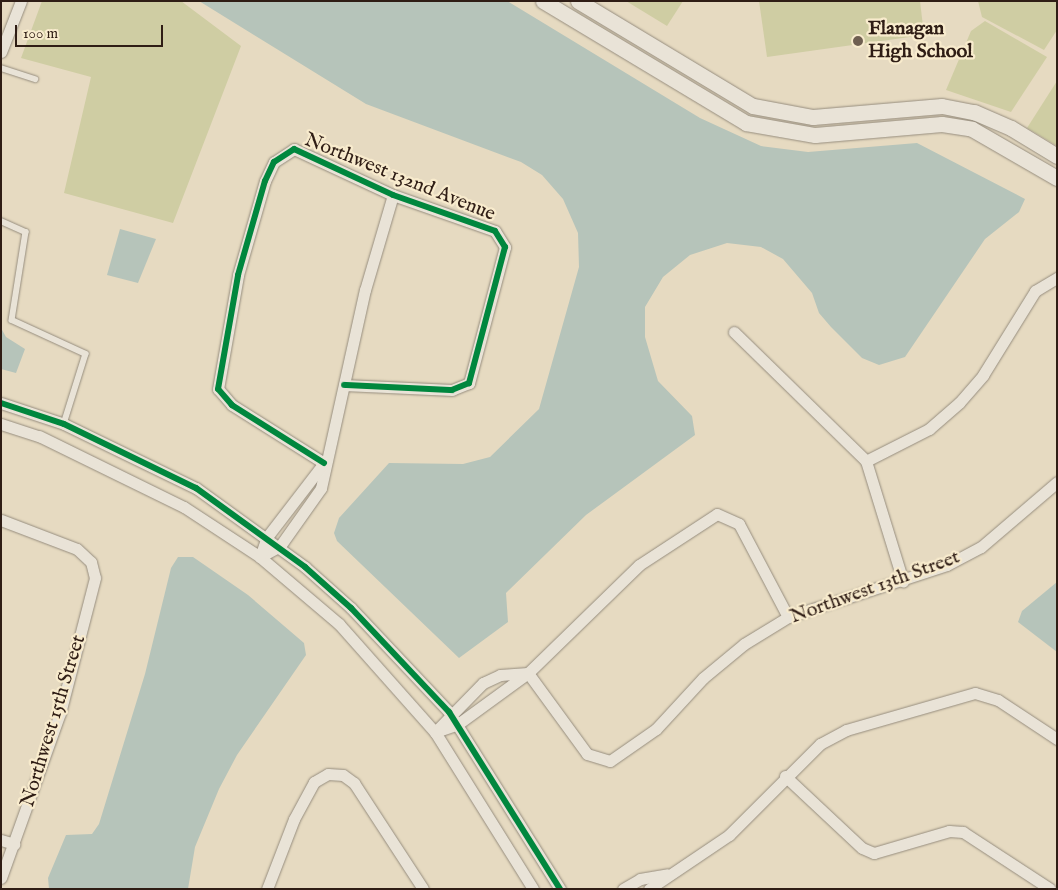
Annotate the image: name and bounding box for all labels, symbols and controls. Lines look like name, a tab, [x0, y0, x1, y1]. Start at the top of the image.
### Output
scale bar	[18, 15, 165, 47]
place label: Flanagan High School	[868, 17, 973, 64]
text: 100 m	[23, 24, 58, 43]
marker: Flanagan High School	[852, 35, 864, 47]
street label: Northwest 132nd Avenue	[301, 128, 499, 226]
street label: Northwest 13th Street	[787, 545, 963, 629]
street label: Northwest 15th Street	[15, 632, 91, 810]

